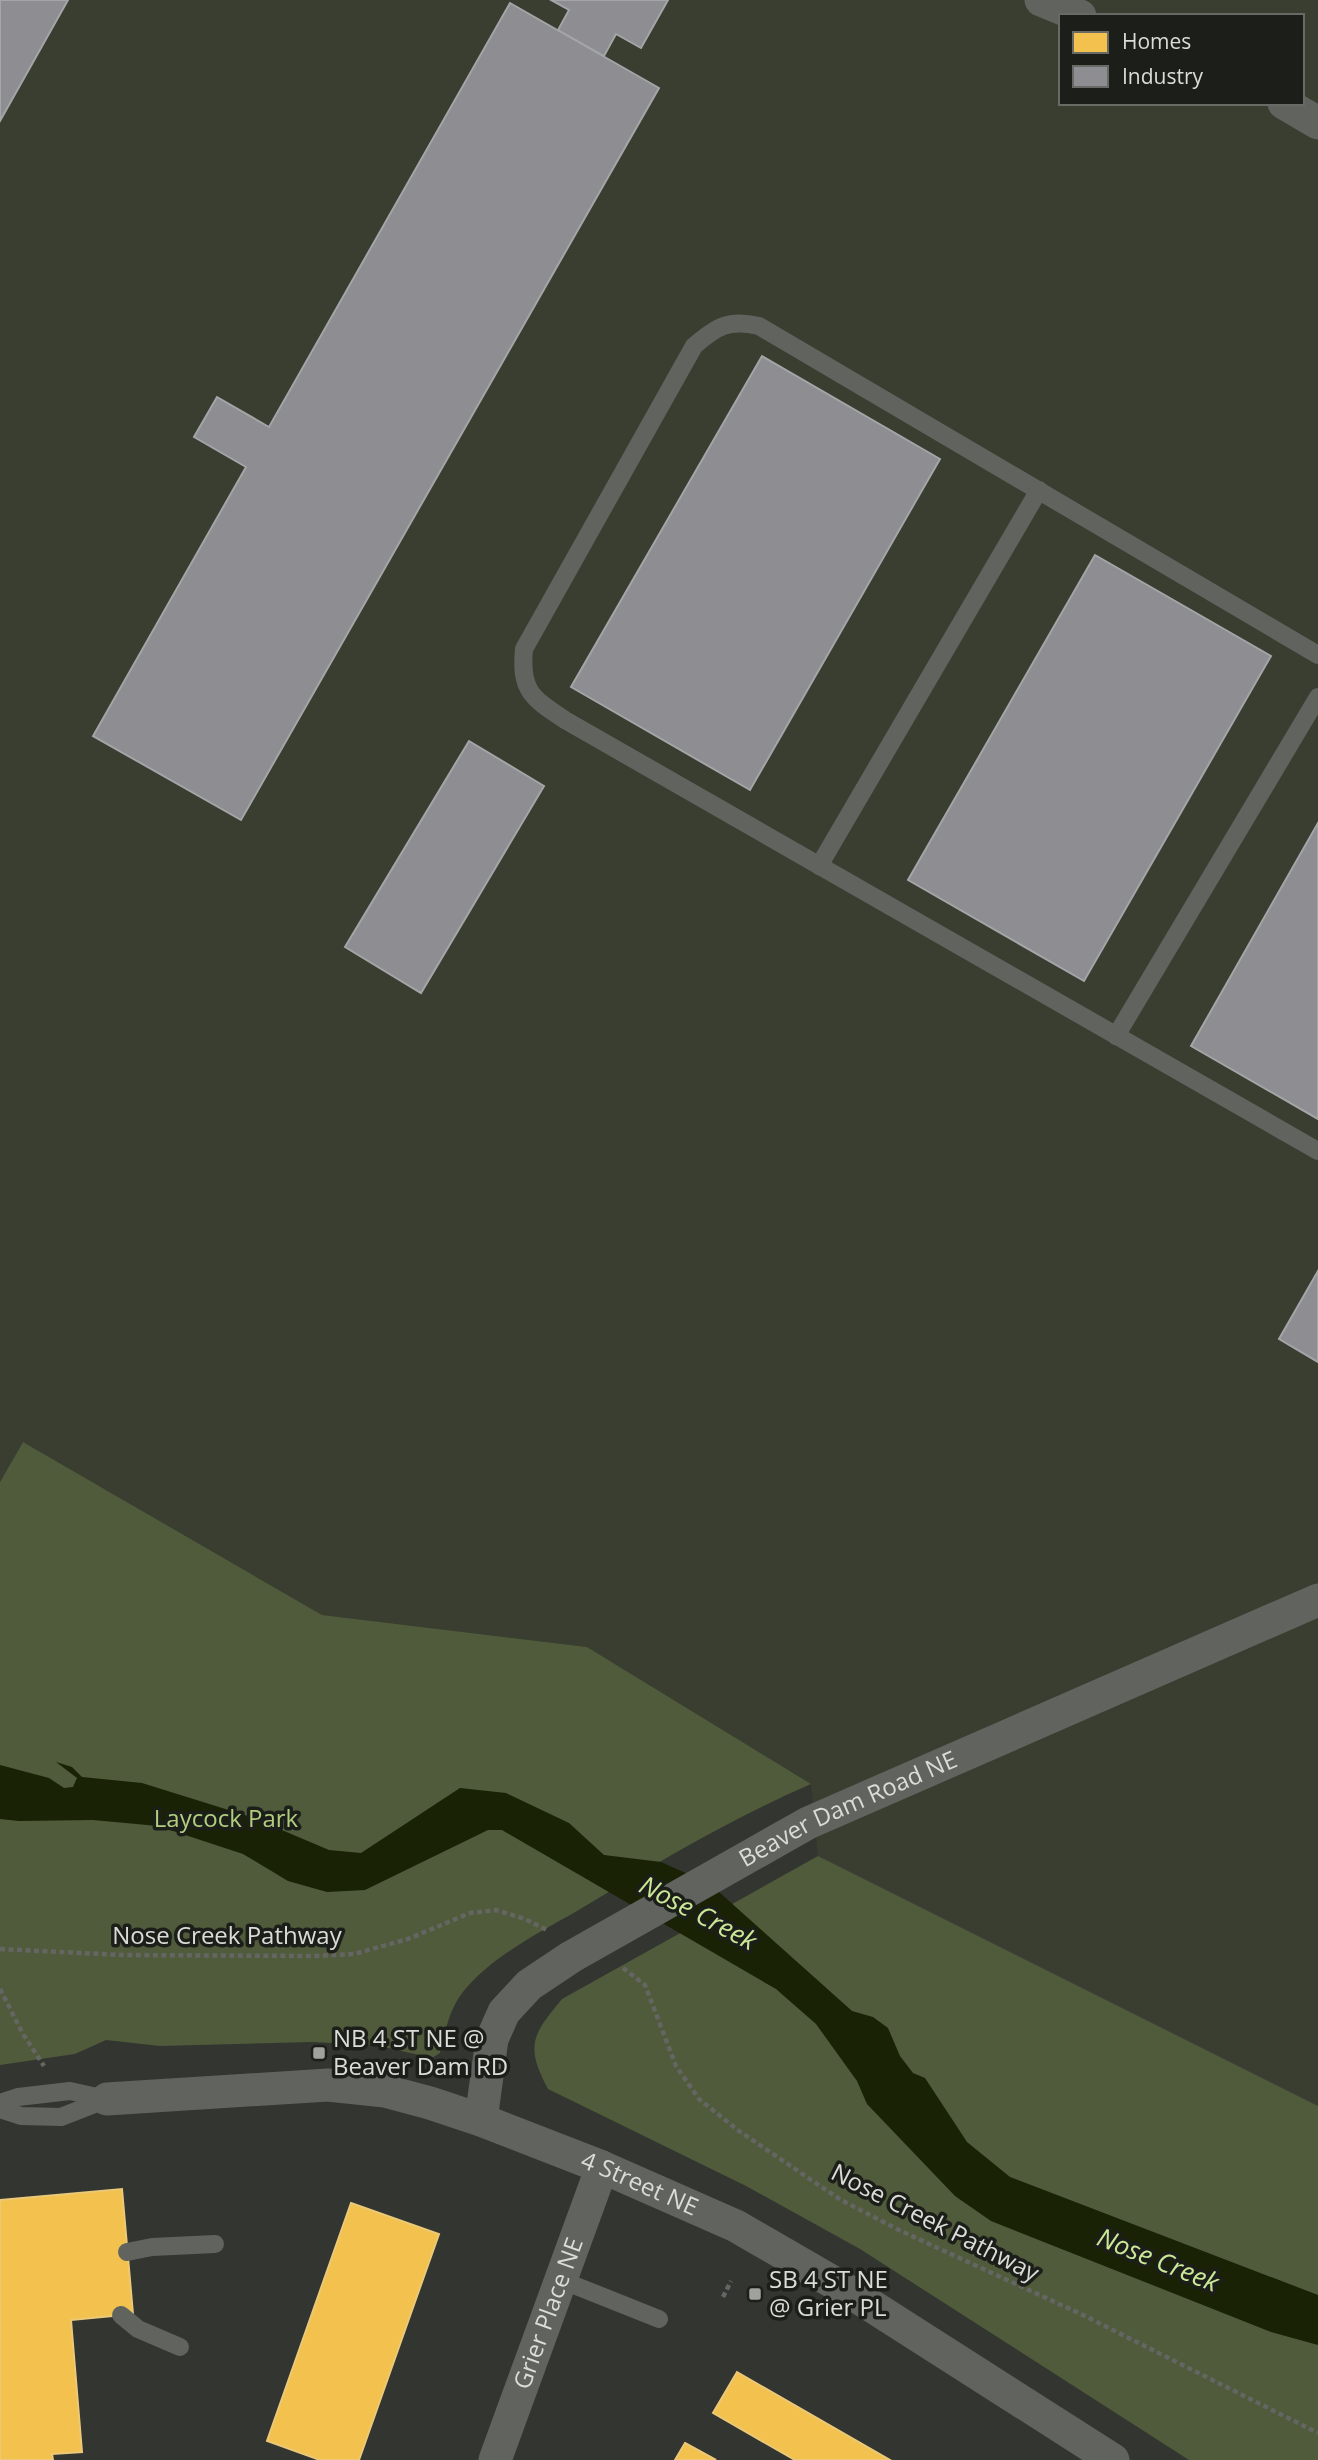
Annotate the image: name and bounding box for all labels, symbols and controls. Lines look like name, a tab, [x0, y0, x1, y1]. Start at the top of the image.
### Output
legend	[1059, 14, 1304, 105]
text: Homes	[1122, 27, 1191, 55]
text: Industry	[1122, 62, 1204, 90]
street label: Beaver Dam Road NE	[732, 1742, 962, 1874]
park label: Laycock Park	[154, 1801, 299, 1834]
water label: Nose Creek	[634, 1866, 765, 1959]
street label: Nose Creek Pathway	[112, 1918, 343, 1951]
place label: NB 4 ST NE @ Beaver Dam RD	[333, 2021, 508, 2082]
marker: NB 4 ST NE @ Beaver Dam RD	[311, 2045, 327, 2061]
street label: 4 Street NE	[577, 2143, 704, 2222]
street label: Nose Creek Pathway	[826, 2155, 1046, 2289]
water label: Nose Creek	[1092, 2218, 1226, 2300]
street label: Grier Place NE	[504, 2232, 590, 2393]
place label: SB 4 ST NE @ Grier PL	[769, 2262, 888, 2323]
marker: SB 4 ST NE @ Grier PL	[747, 2286, 763, 2302]

